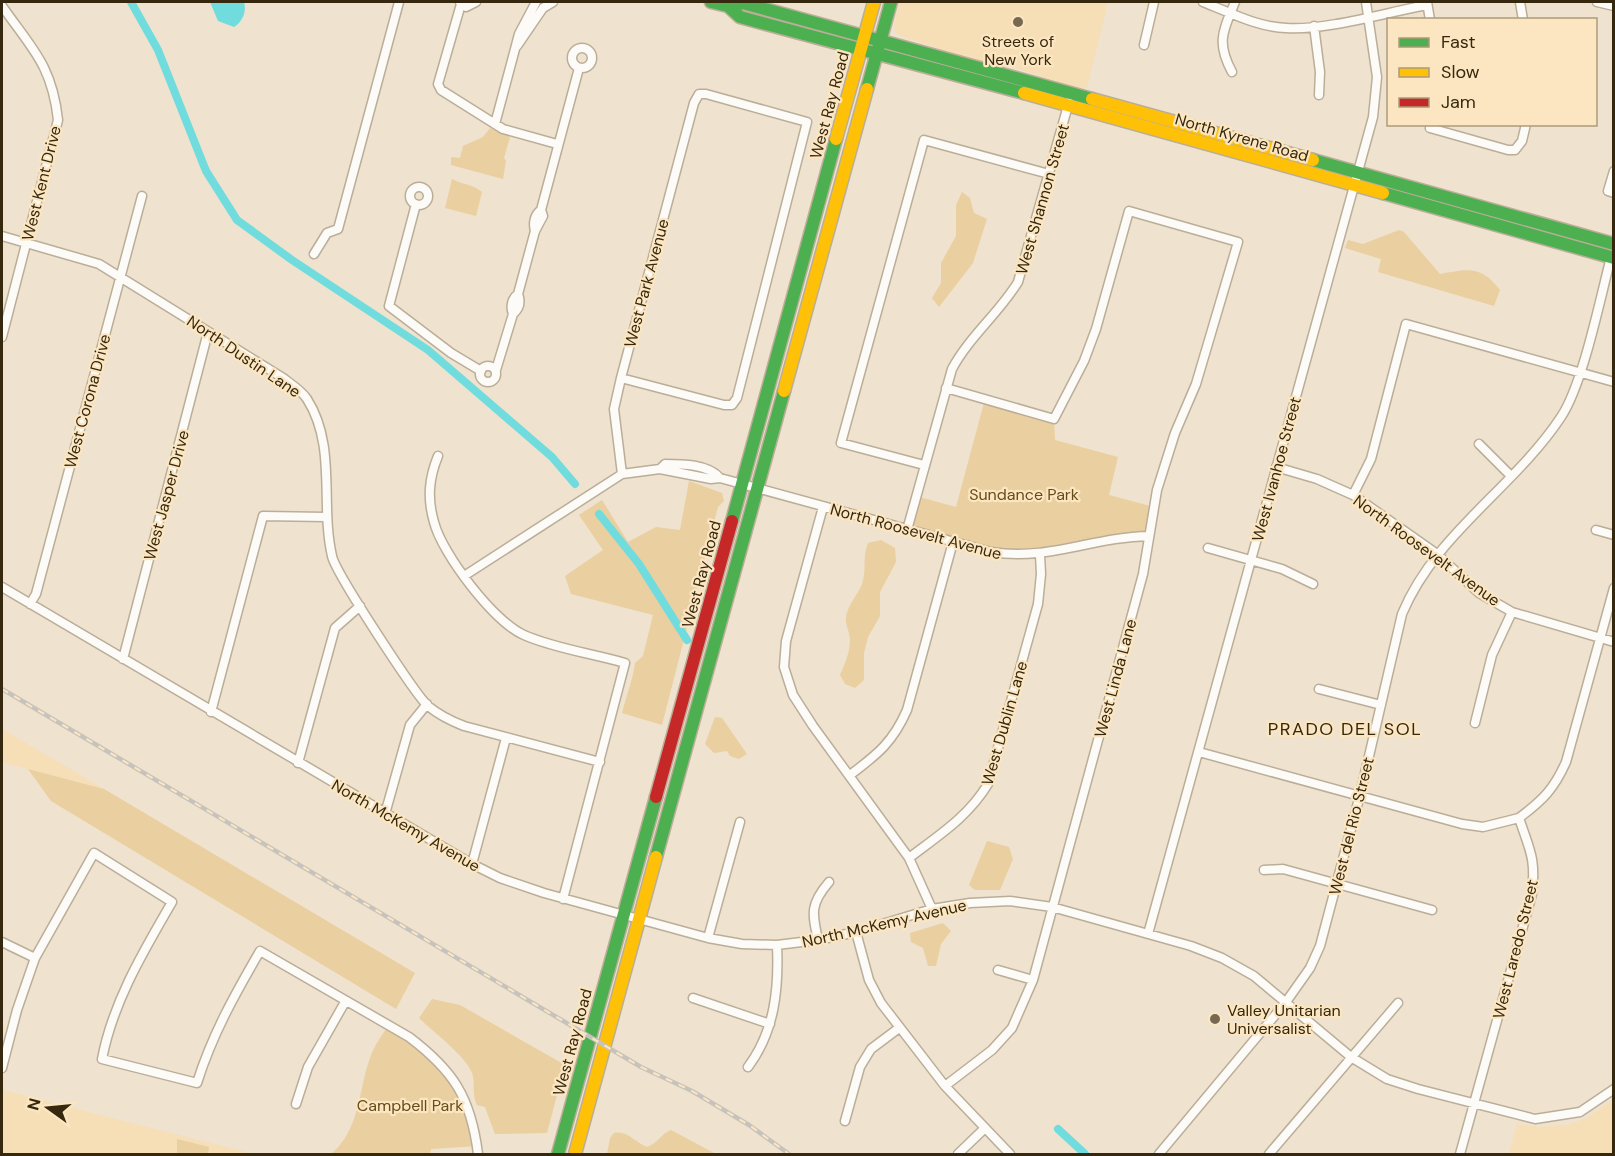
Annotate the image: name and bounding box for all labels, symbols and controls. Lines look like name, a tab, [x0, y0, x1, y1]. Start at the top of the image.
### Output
marker: Streets of New York	[1011, 15, 1025, 29]
legend	[1387, 18, 1597, 126]
text: Fast	[1441, 30, 1476, 54]
place label: Streets of New York	[982, 31, 1054, 70]
street label: West Ray Road	[805, 49, 854, 161]
text: Slow	[1441, 60, 1480, 84]
text: Jam	[1441, 90, 1476, 114]
street label: North Kyrene Road	[1173, 108, 1311, 167]
street label: West Shannon Street	[1011, 121, 1074, 277]
street label: West Kent Drive	[17, 124, 66, 243]
street label: West Park Avenue	[619, 217, 674, 350]
street label: North Dustin Lane	[183, 311, 305, 402]
street label: West Corona Drive	[59, 332, 115, 471]
street label: West Ivanhoe Street	[1247, 394, 1306, 544]
street label: West Jasper Drive	[139, 428, 194, 563]
park label: Sundance Park	[969, 484, 1079, 505]
street label: North Roosevelt Avenue	[1349, 490, 1504, 611]
street label: North Roosevelt Avenue	[828, 498, 1004, 564]
street label: West Ray Road	[677, 518, 726, 630]
street label: West Linda Lane	[1090, 617, 1141, 740]
street label: West Dublin Lane	[977, 659, 1032, 788]
district label: PRADO DEL SOL	[1268, 717, 1422, 741]
street label: West del Rio Street	[1324, 755, 1379, 897]
street label: North McKemy Avenue	[328, 774, 484, 877]
street label: West Laredo Street	[1488, 877, 1543, 1021]
street label: North McKemy Avenue	[800, 894, 968, 953]
street label: West Ray Road	[548, 986, 597, 1098]
place label: Valley Unitarian Universalist	[1227, 1000, 1341, 1039]
marker: Valley Unitarian Universalist	[1208, 1012, 1222, 1026]
north arrow	[18, 1078, 78, 1138]
park label: Campbell Park	[357, 1095, 463, 1116]
text: N	[22, 1096, 46, 1113]

